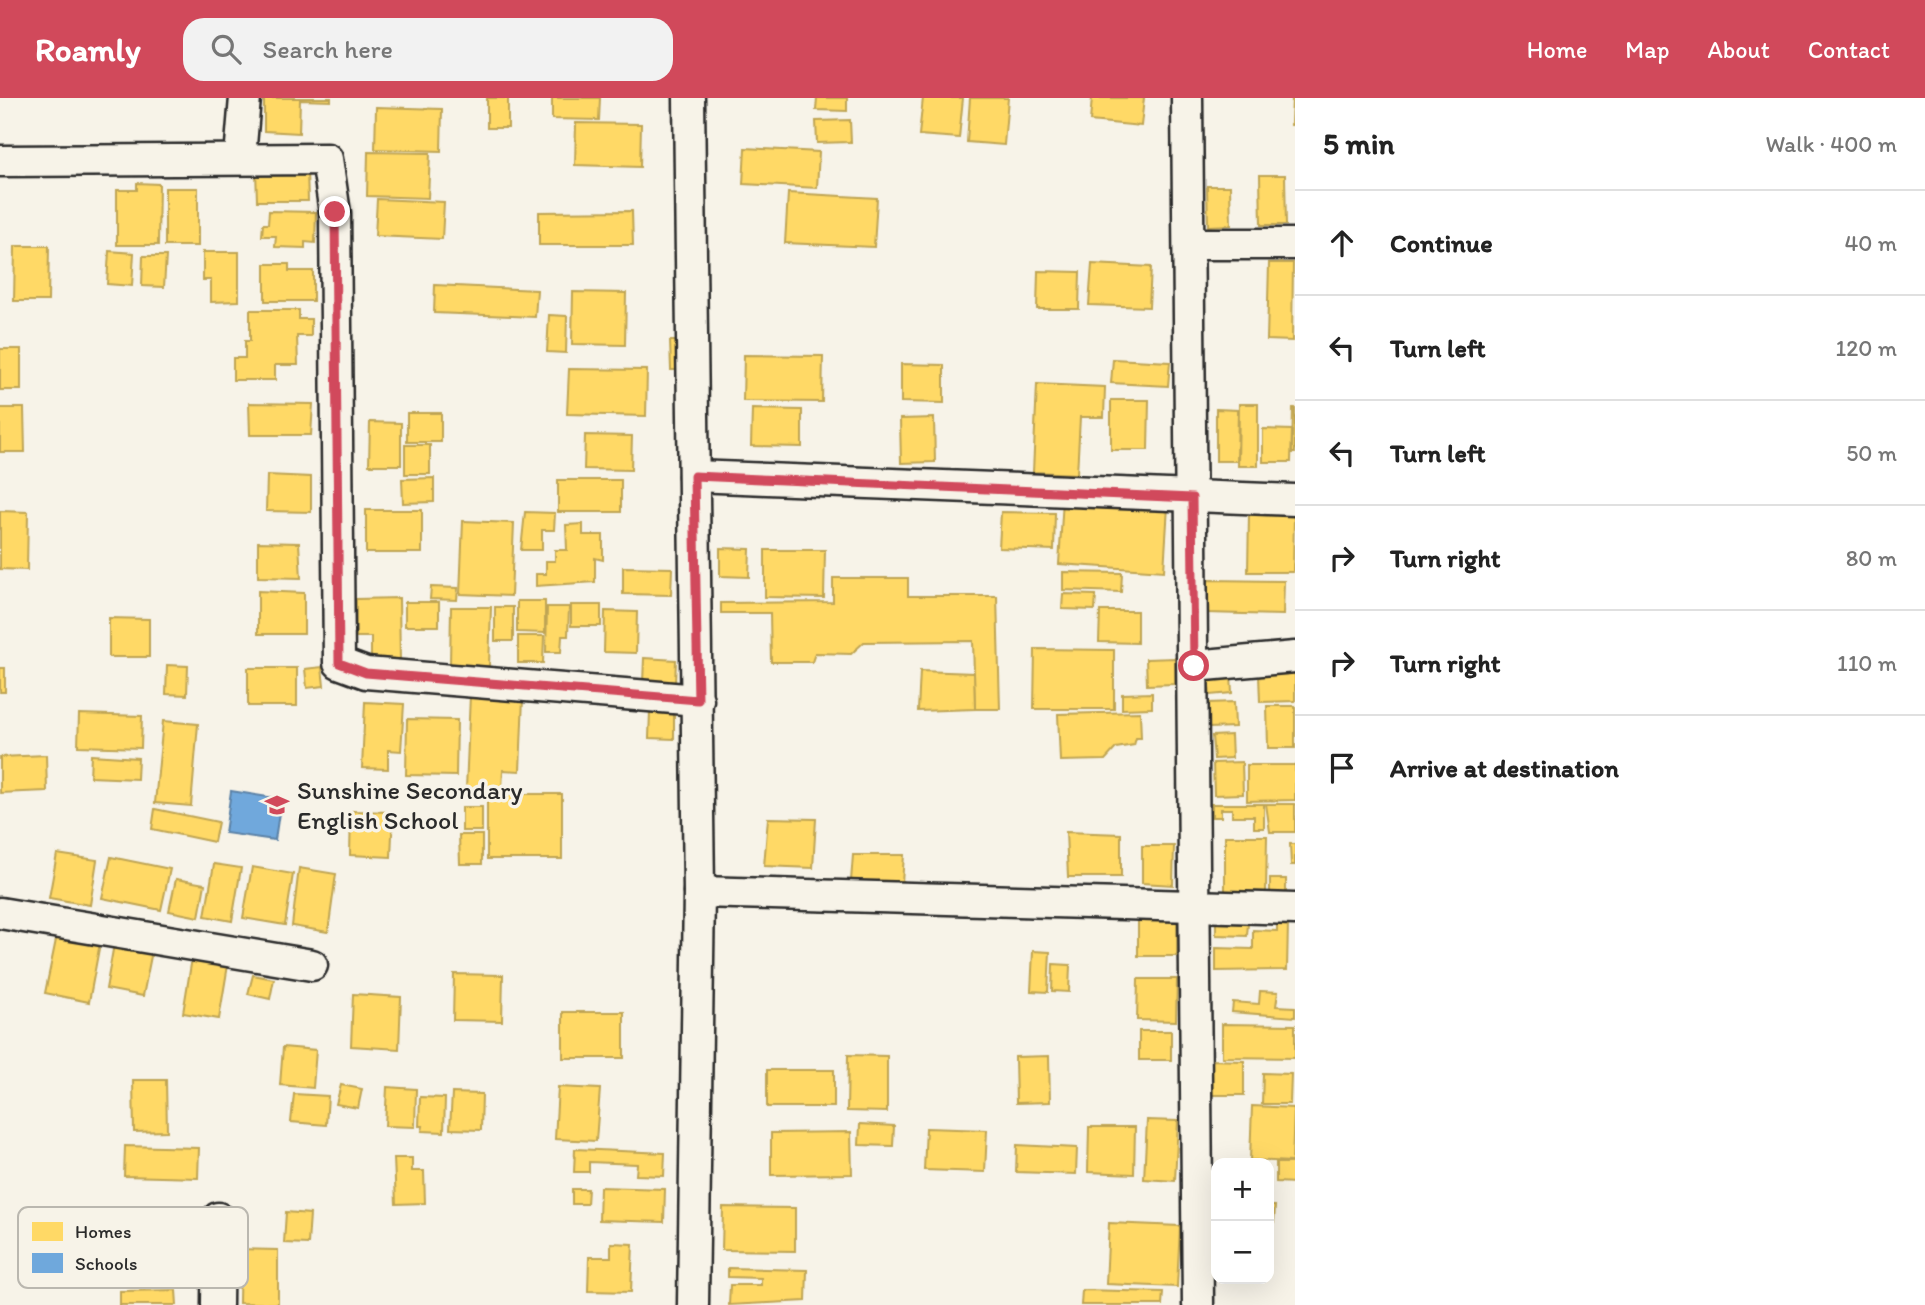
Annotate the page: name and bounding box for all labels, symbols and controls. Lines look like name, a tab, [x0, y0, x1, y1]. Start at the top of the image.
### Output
search box	[183, 18, 673, 81]
text: Roamly	[35, 30, 141, 69]
icon: search	[207, 30, 245, 68]
text: Search here	[263, 33, 393, 65]
text: Home	[1527, 35, 1587, 64]
text: Map	[1625, 35, 1669, 64]
text: About	[1707, 35, 1770, 64]
text: Contact	[1808, 35, 1890, 64]
text: 5 min	[1323, 125, 1394, 162]
text: Walk · 400 m	[1765, 130, 1897, 158]
route end	[319, 196, 350, 227]
icon: ahead	[1323, 224, 1361, 262]
text: Continue	[1390, 227, 1493, 259]
text: 40 m	[1844, 229, 1897, 257]
icon: left	[1323, 329, 1361, 367]
text: Turn left	[1390, 332, 1486, 364]
text: 120 m	[1836, 334, 1897, 362]
icon: left	[1323, 434, 1361, 472]
text: Turn left	[1390, 437, 1486, 469]
text: 50 m	[1846, 439, 1897, 467]
icon: right	[1323, 539, 1361, 577]
text: Turn right	[1390, 542, 1501, 574]
text: 80 m	[1846, 544, 1897, 572]
icon: right	[1323, 644, 1361, 682]
text: Turn right	[1390, 647, 1501, 679]
text: 110 m	[1837, 649, 1897, 677]
route start	[1178, 650, 1209, 681]
icon: arrive	[1323, 749, 1361, 787]
text: Arrive at destination	[1390, 752, 1619, 784]
place label: Sunshine Secondary English School	[297, 774, 523, 836]
school or university icon: Sunshine Secondary English School	[263, 791, 291, 819]
map controls	[1211, 1158, 1274, 1284]
button: +	[1211, 1158, 1274, 1221]
legend	[18, 1207, 248, 1288]
text: Homes	[75, 1220, 131, 1243]
button: −	[1211, 1221, 1274, 1284]
text: Schools	[75, 1252, 138, 1275]

